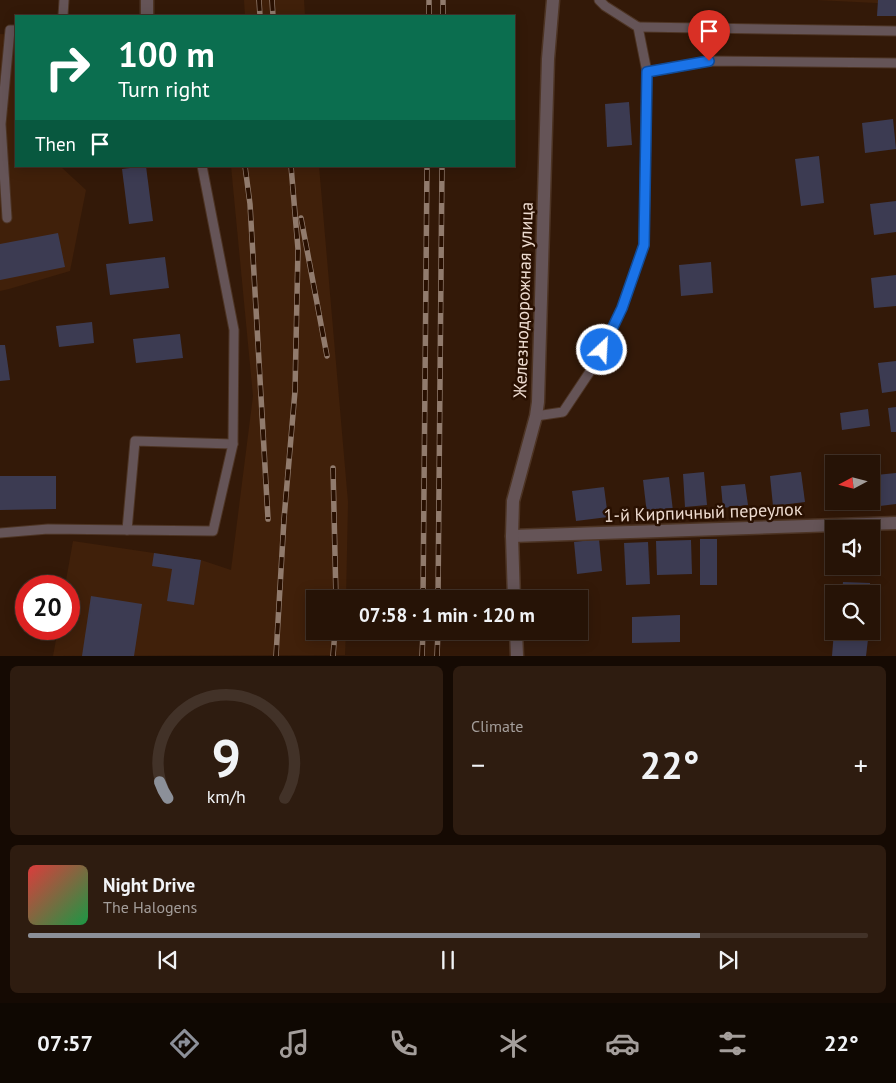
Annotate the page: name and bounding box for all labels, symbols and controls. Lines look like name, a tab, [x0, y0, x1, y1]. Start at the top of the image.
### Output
pin	[688, 10, 730, 61]
icon: arrive	[695, 17, 723, 45]
text: 100 m	[118, 31, 215, 77]
icon: right	[35, 35, 100, 100]
text: Turn right	[118, 75, 210, 103]
icon: arrive	[86, 130, 114, 158]
text: Then	[35, 132, 76, 156]
street label: Железнодорожная улица	[508, 201, 538, 400]
position arrow	[575, 323, 627, 375]
north arrow	[825, 455, 880, 510]
map controls	[825, 455, 880, 640]
street label: 1-й Кирпичный переулок	[603, 497, 803, 527]
button: sound	[825, 520, 880, 575]
speed limit sign: 20	[15, 575, 80, 640]
button: search	[825, 585, 880, 640]
text: 07:58 · 1 min · 120 m	[359, 603, 535, 627]
text: Climate	[471, 716, 523, 736]
text: 9	[212, 724, 241, 791]
text: 22°	[640, 740, 699, 789]
text: −	[471, 746, 485, 783]
text: +	[854, 746, 868, 783]
text: km/h	[207, 785, 246, 808]
text: Night Drive	[103, 873, 195, 897]
text: The Halogens	[103, 897, 197, 917]
icon: previous	[154, 946, 182, 974]
icon: pause	[434, 946, 462, 974]
icon: next	[714, 946, 742, 974]
icon: directions	[167, 1026, 202, 1061]
icon: music	[277, 1026, 312, 1061]
icon: phone	[386, 1026, 421, 1061]
icon: climate	[496, 1026, 531, 1061]
icon: car	[605, 1026, 640, 1061]
icon: filters	[715, 1026, 750, 1061]
text: 07:57	[37, 1029, 93, 1057]
text: 22°	[824, 1029, 859, 1057]

